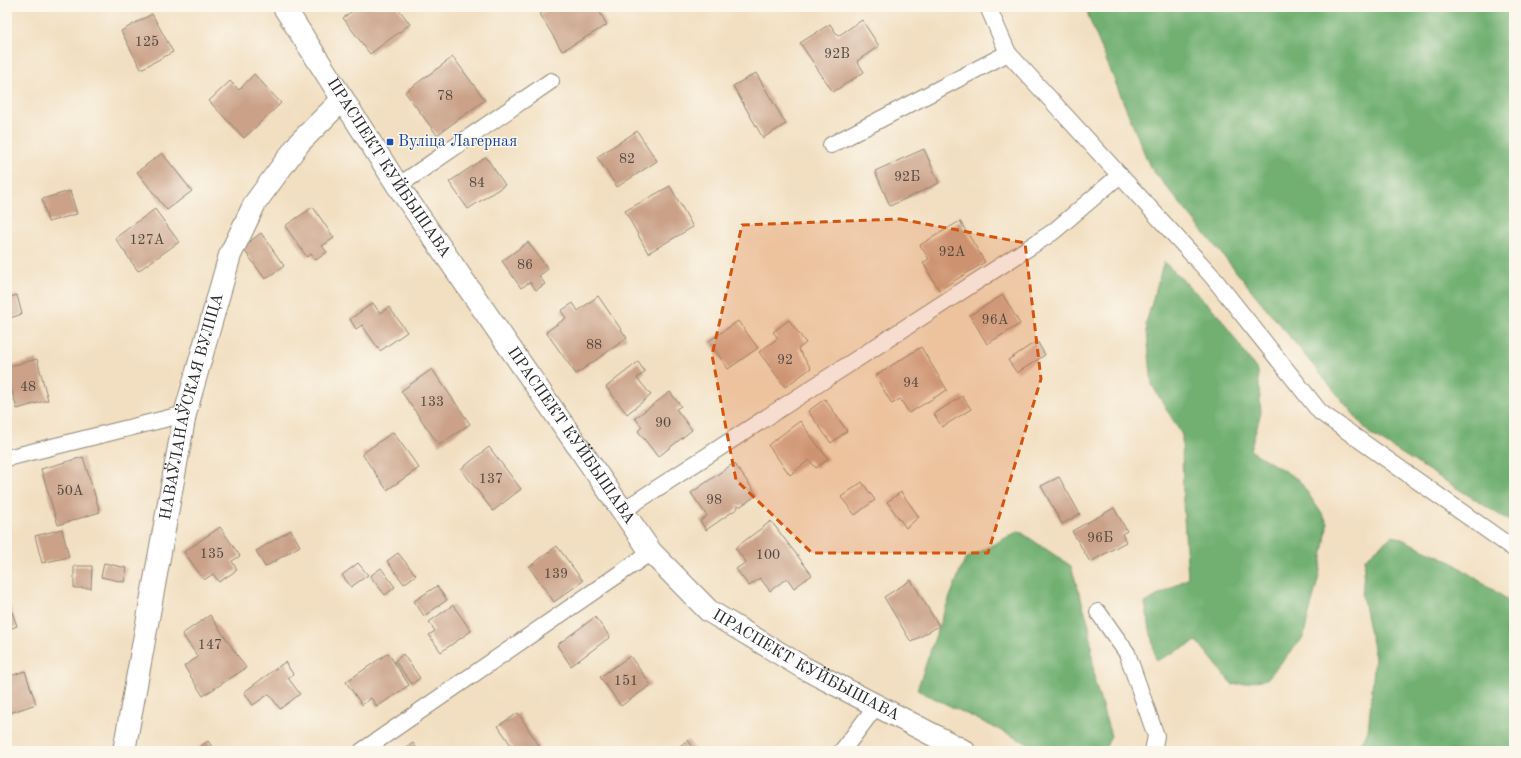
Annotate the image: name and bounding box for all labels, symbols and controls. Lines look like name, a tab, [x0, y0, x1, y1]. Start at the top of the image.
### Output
house number: 125	[135, 35, 159, 49]
house number: 92В	[824, 47, 850, 61]
street label: ПРАСПЕКТ КУЙБЫШАВА	[324, 76, 453, 261]
house number: 78	[437, 89, 453, 103]
place label: Вуліца Лагерная	[398, 134, 517, 150]
marker: Вуліца Лагерная	[385, 137, 395, 147]
house number: 82	[619, 152, 635, 166]
house number: 92Б	[894, 170, 920, 184]
house number: 84	[469, 176, 485, 190]
house number: 127А	[129, 233, 165, 247]
house number: 92А	[939, 245, 966, 259]
house number: 86	[517, 258, 533, 272]
street label: НАВАЎЛАНАЎСКАЯ ВУЛІЦА	[158, 292, 227, 522]
house number: 96А	[982, 313, 1009, 327]
house number: 88	[586, 338, 602, 352]
street label: ПРАСПЕКТ КУЙБЫШАВА	[504, 344, 637, 527]
house number: 92	[777, 353, 793, 367]
house number: 94	[903, 376, 919, 390]
house number: 48	[20, 380, 36, 394]
house number: 133	[420, 395, 444, 409]
house number: 90	[655, 416, 671, 430]
house number: 137	[479, 472, 503, 486]
house number: 50А	[57, 484, 84, 498]
house number: 98	[706, 493, 722, 507]
house number: 96Б	[1087, 531, 1113, 545]
house number: 135	[200, 547, 224, 561]
house number: 100	[756, 548, 780, 562]
house number: 139	[544, 567, 568, 581]
street label: ПРАСПЕКТ КУЙБЫШАВА	[710, 607, 902, 724]
house number: 147	[198, 638, 222, 652]
house number: 151	[614, 674, 638, 688]

